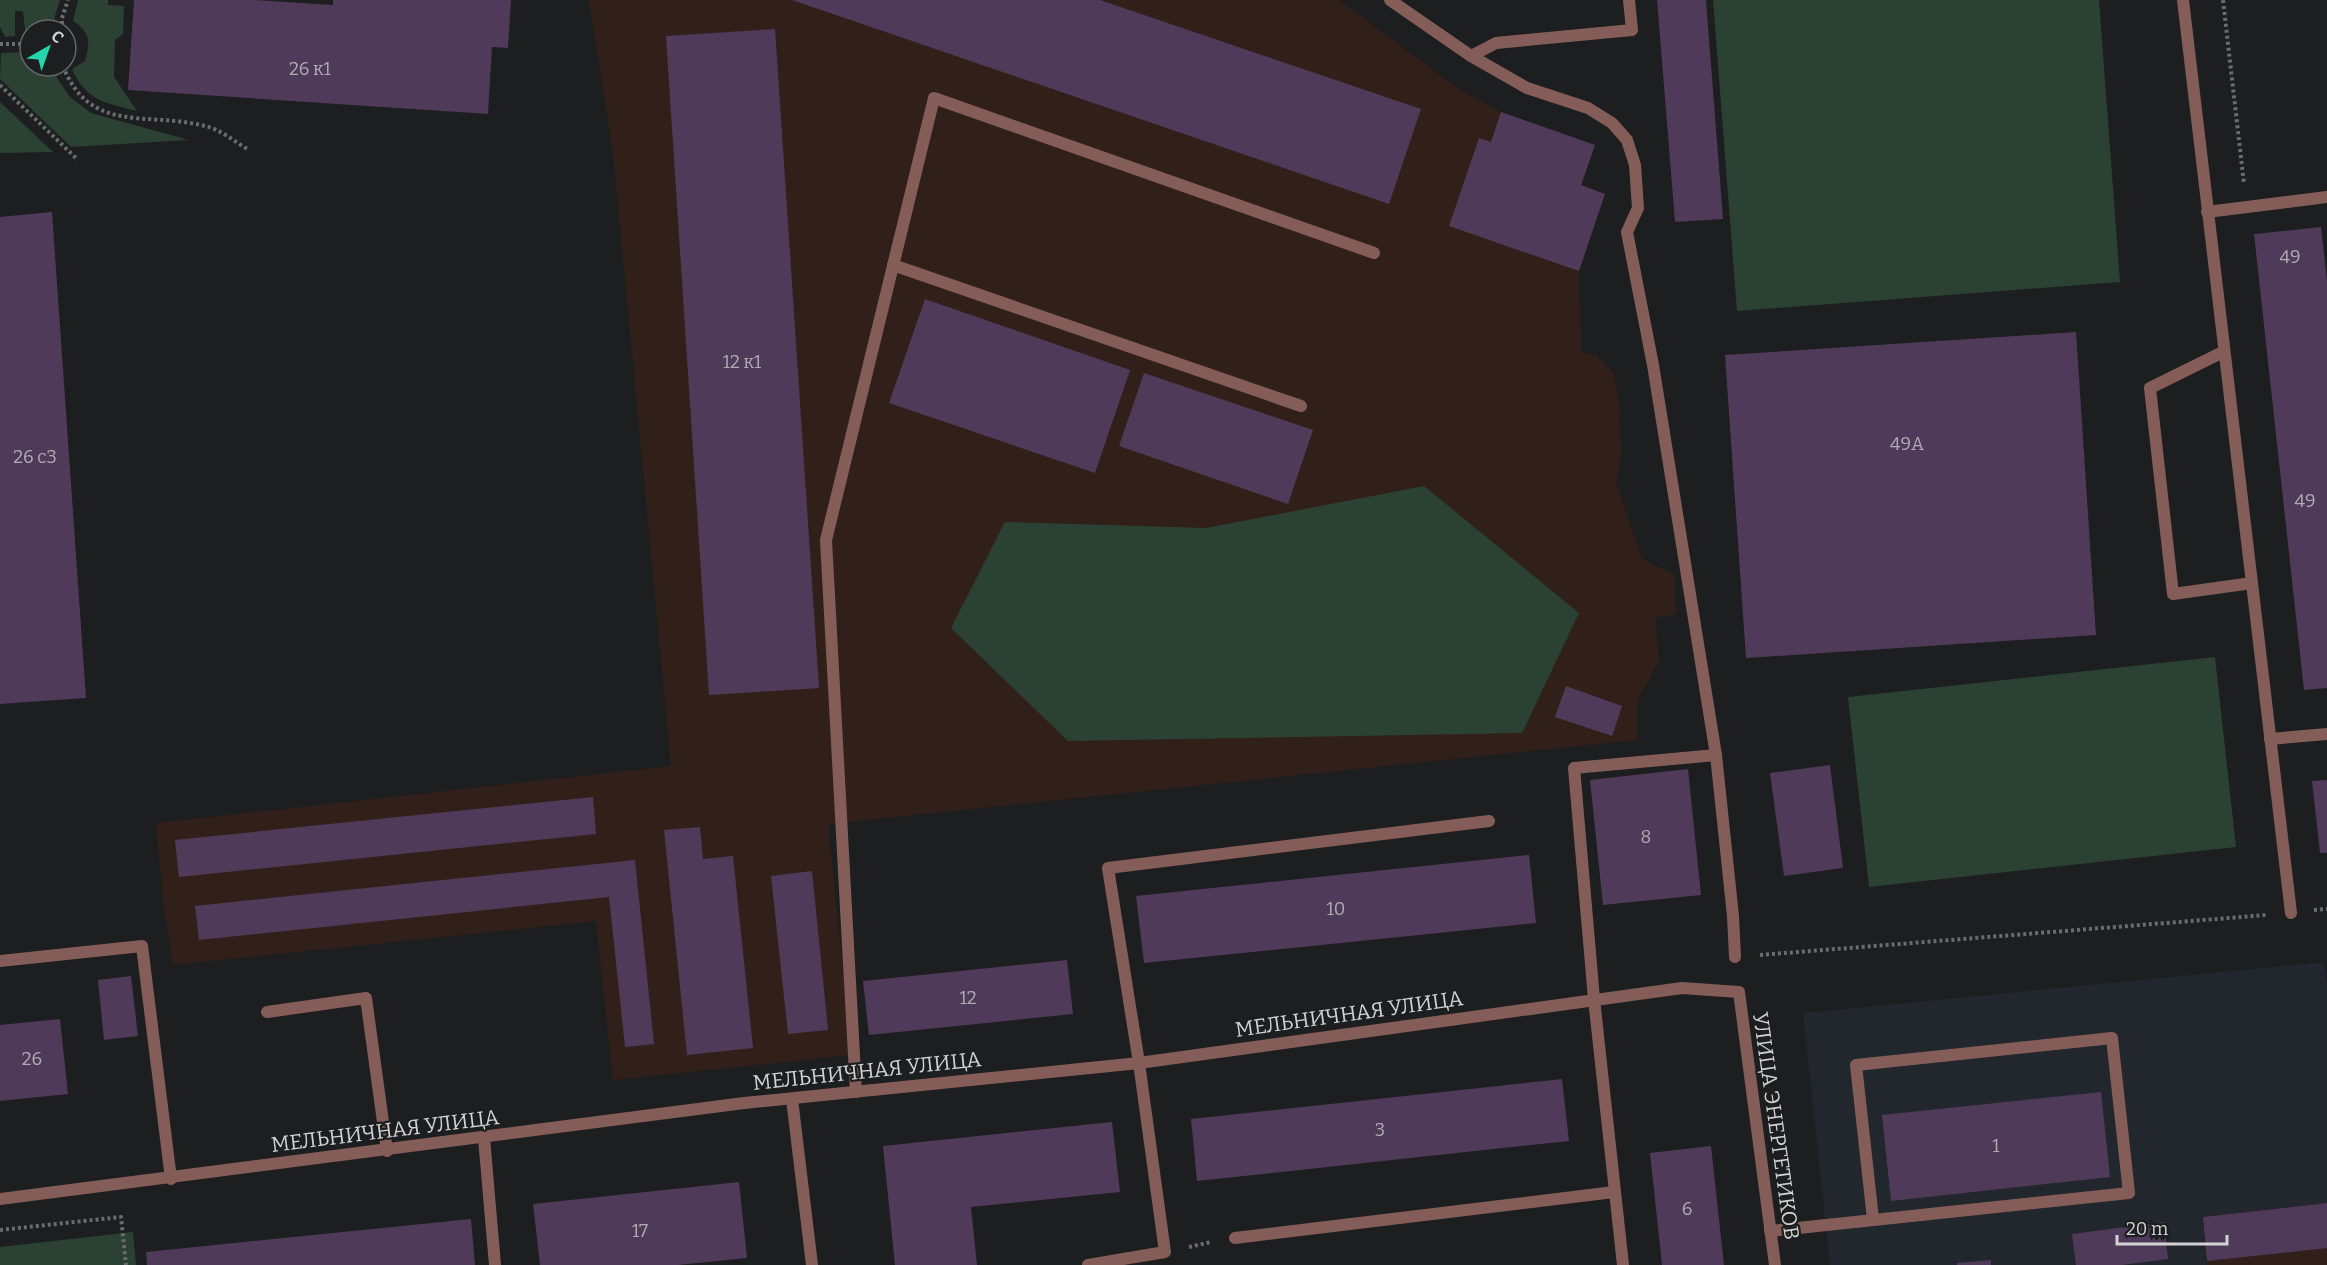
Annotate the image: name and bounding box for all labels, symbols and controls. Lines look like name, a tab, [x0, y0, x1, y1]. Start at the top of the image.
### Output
north arrow	[18, 18, 78, 78]
text: С	[47, 26, 67, 47]
house number: 26 к1	[289, 58, 332, 80]
house number: 49	[2279, 246, 2301, 268]
house number: 12 к1	[723, 351, 762, 373]
house number: 49А	[1890, 433, 1924, 455]
house number: 26 с3	[13, 446, 57, 468]
house number: 49	[2294, 490, 2316, 512]
house number: 8	[1641, 826, 1651, 848]
house number: 10	[1327, 898, 1345, 920]
street label: МЕЛЬНИЧНАЯ УЛИЦА	[1234, 985, 1465, 1043]
house number: 12	[959, 987, 977, 1009]
street label: УЛИЦА ЭНЕРГЕТИКОВ	[1747, 1010, 1805, 1242]
street label: МЕЛЬНИЧНАЯ УЛИЦА	[751, 1046, 983, 1096]
house number: 26	[22, 1048, 42, 1070]
street label: МЕЛЬНИЧНАЯ УЛИЦА	[269, 1104, 501, 1158]
house number: 3	[1375, 1119, 1385, 1141]
house number: 1	[1992, 1135, 2000, 1157]
house number: 6	[1682, 1198, 1692, 1220]
scale bar	[2117, 1208, 2226, 1246]
text: 20 m	[2126, 1218, 2168, 1240]
house number: 17	[632, 1220, 648, 1242]

